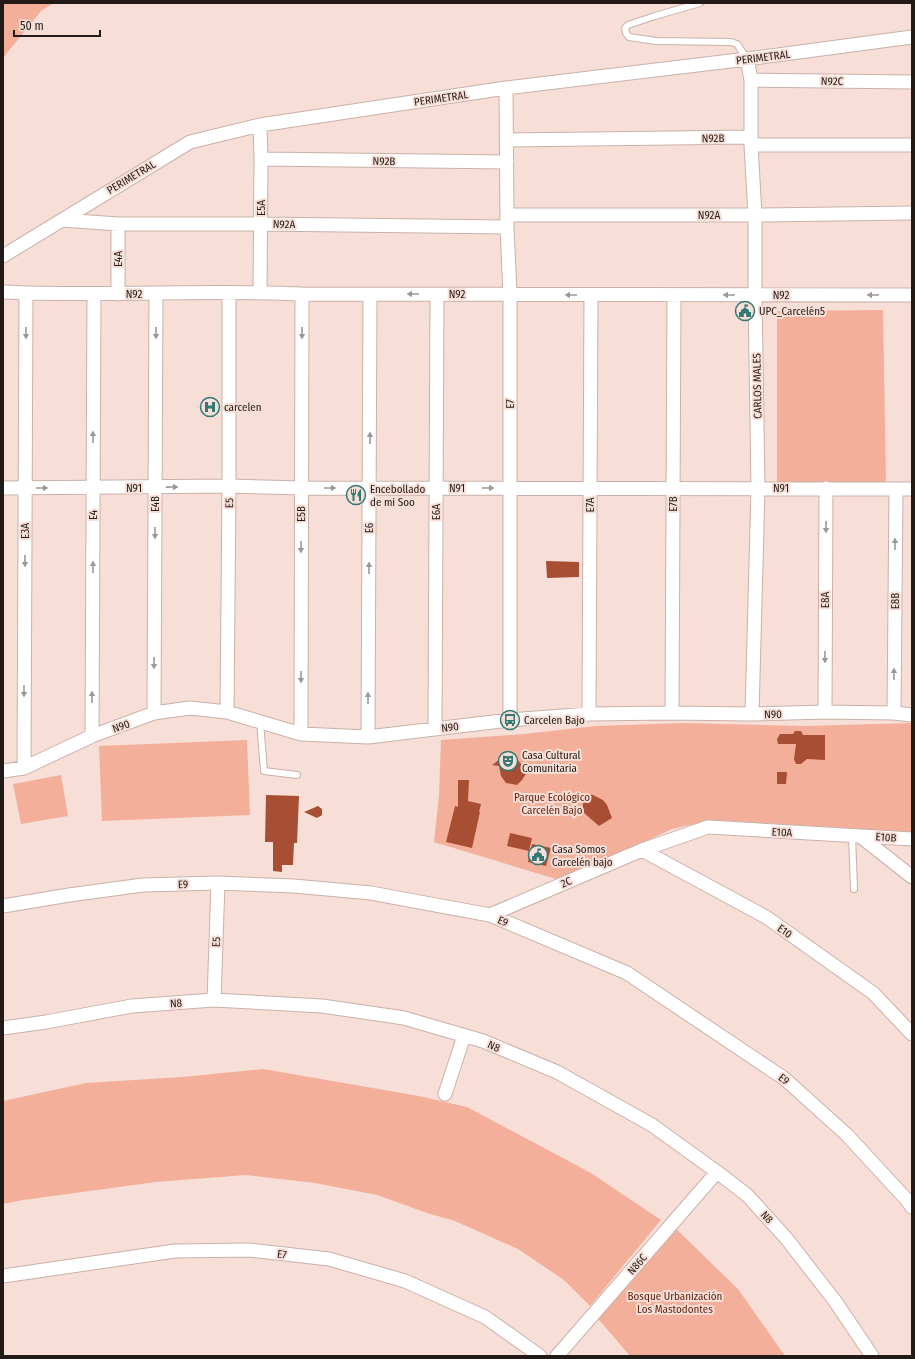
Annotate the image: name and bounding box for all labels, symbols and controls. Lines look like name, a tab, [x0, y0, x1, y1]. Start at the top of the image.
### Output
scale bar	[14, 12, 100, 38]
text: 50 m	[20, 19, 44, 33]
street label: PERIMETRAL	[735, 48, 791, 67]
street label: N92C	[821, 75, 844, 88]
street label: PERIMETRAL	[413, 88, 469, 109]
street label: N92B	[702, 132, 724, 145]
street label: N92B	[373, 155, 395, 168]
street label: PERIMETRAL	[105, 158, 158, 197]
street label: E5A	[255, 200, 268, 216]
street label: N92A	[698, 209, 720, 222]
street label: N92A	[273, 218, 296, 231]
street label: E4A	[112, 251, 125, 267]
street label: N92	[126, 288, 142, 301]
street label: N92	[449, 288, 465, 301]
street label: N92	[773, 289, 789, 302]
one-way arrow	[406, 291, 419, 297]
one-way arrow	[564, 292, 577, 298]
one-way arrow	[722, 292, 735, 298]
one-way arrow	[866, 292, 879, 298]
public building icon: UPC_Carcelén5	[734, 300, 756, 322]
place label: UPC_Carcelén5	[759, 305, 825, 318]
one-way arrow	[23, 327, 29, 340]
one-way arrow	[153, 327, 159, 340]
one-way arrow	[299, 327, 305, 340]
street label: CARLOS MALES	[750, 353, 765, 419]
hospital icon: carcelen	[199, 396, 221, 418]
street label: E7	[504, 399, 517, 409]
place label: carcelen	[224, 401, 262, 414]
one-way arrow	[90, 430, 96, 443]
one-way arrow	[367, 431, 373, 444]
street label: N91	[126, 482, 142, 495]
street label: N91	[449, 482, 465, 495]
street label: N91	[773, 482, 789, 495]
place label: Encebollado de mi Soo	[370, 483, 425, 509]
one-way arrow	[166, 484, 179, 490]
restaurant icon: Encebollado de mi Soo	[345, 484, 367, 506]
one-way arrow	[36, 485, 49, 491]
one-way arrow	[324, 485, 337, 491]
one-way arrow	[482, 485, 495, 491]
street label: E4B	[149, 496, 162, 512]
street label: E7B	[667, 496, 680, 512]
street label: E7A	[584, 497, 597, 513]
street label: E5	[223, 498, 236, 508]
street label: E6A	[430, 504, 443, 520]
street label: E5B	[295, 506, 308, 522]
street label: E4	[87, 509, 100, 520]
one-way arrow	[823, 521, 829, 534]
street label: E6	[363, 522, 376, 533]
street label: E3A	[19, 523, 32, 539]
one-way arrow	[152, 527, 158, 540]
one-way arrow	[892, 537, 898, 550]
one-way arrow	[298, 541, 304, 554]
one-way arrow	[22, 555, 28, 568]
one-way arrow	[90, 560, 96, 573]
one-way arrow	[366, 561, 372, 574]
street label: E8A	[819, 592, 832, 608]
street label: E8B	[889, 593, 902, 609]
one-way arrow	[822, 651, 828, 664]
one-way arrow	[151, 657, 157, 670]
one-way arrow	[891, 667, 897, 680]
one-way arrow	[298, 671, 304, 684]
one-way arrow	[21, 685, 27, 698]
one-way arrow	[89, 690, 95, 703]
one-way arrow	[365, 691, 371, 704]
street label: N90	[764, 708, 782, 721]
bus stop icon: Carcelen Bajo	[499, 709, 521, 731]
place label: Carcelen Bajo	[524, 714, 585, 727]
street label: N90	[111, 717, 132, 736]
street label: N90	[440, 720, 460, 735]
place label: Casa Cultural Comunitaria	[522, 749, 581, 775]
theatre icon: Casa Cultural Comunitaria	[497, 750, 519, 772]
park label: Parque Ecológico Carcelén Bajo	[514, 791, 590, 817]
street label: E10A	[771, 825, 793, 840]
street label: E10B	[875, 830, 897, 845]
place label: Casa Somos Carcelén bajo	[552, 843, 613, 869]
public building icon: Casa Somos Carcelén bajo	[527, 844, 549, 866]
street label: 2C	[559, 874, 574, 890]
street label: E9	[178, 878, 188, 891]
street label: E9	[496, 913, 510, 929]
street label: E10	[775, 922, 795, 941]
street label: E5	[210, 937, 223, 947]
street label: N8	[170, 997, 183, 1010]
street label: N8	[486, 1038, 502, 1055]
street label: E9	[776, 1071, 792, 1088]
street label: N8	[758, 1208, 776, 1227]
street label: E7	[276, 1247, 288, 1262]
street label: N86C	[625, 1251, 650, 1277]
park label: Bosque Urbanización Los Mastodontes	[628, 1290, 722, 1316]

